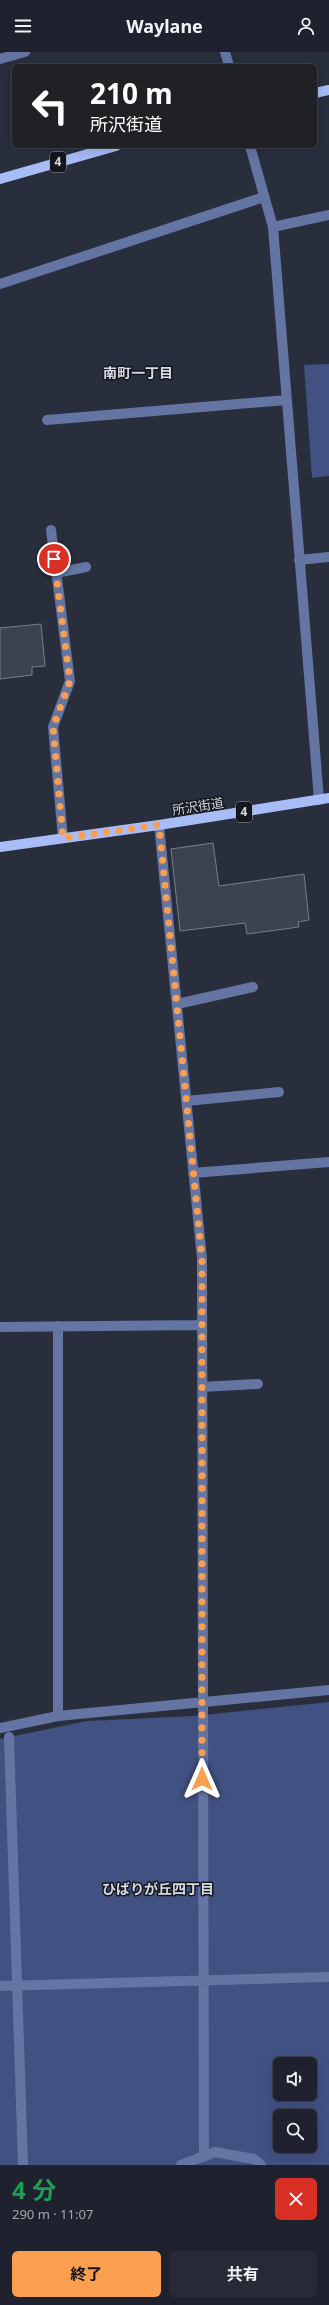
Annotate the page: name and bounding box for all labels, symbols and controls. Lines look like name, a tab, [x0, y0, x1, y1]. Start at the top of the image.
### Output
text: Waylane	[126, 14, 203, 38]
icon: menu	[12, 15, 34, 37]
icon: person	[295, 15, 317, 37]
text: 210 m	[90, 74, 173, 112]
icon: left	[24, 80, 76, 132]
text: 所沢街道	[90, 112, 162, 136]
road number: 4	[50, 152, 66, 172]
district label: 南町一丁目	[103, 363, 173, 382]
pin	[37, 542, 71, 576]
icon: arrive	[43, 548, 65, 570]
street label: 所沢街道	[171, 793, 225, 819]
road number: 4	[236, 802, 252, 822]
position arrow	[181, 1758, 223, 1800]
district label: ひばりが丘四丁目	[102, 1879, 214, 1898]
map controls	[273, 2057, 317, 2153]
button: sound	[273, 2057, 317, 2101]
button: search	[273, 2109, 317, 2153]
text: 4 分	[12, 2173, 56, 2206]
button: close	[275, 2178, 317, 2220]
text: 290 m · 11:07	[12, 2205, 93, 2223]
button: 終了	[12, 2251, 161, 2297]
button: 共有	[169, 2251, 317, 2297]

